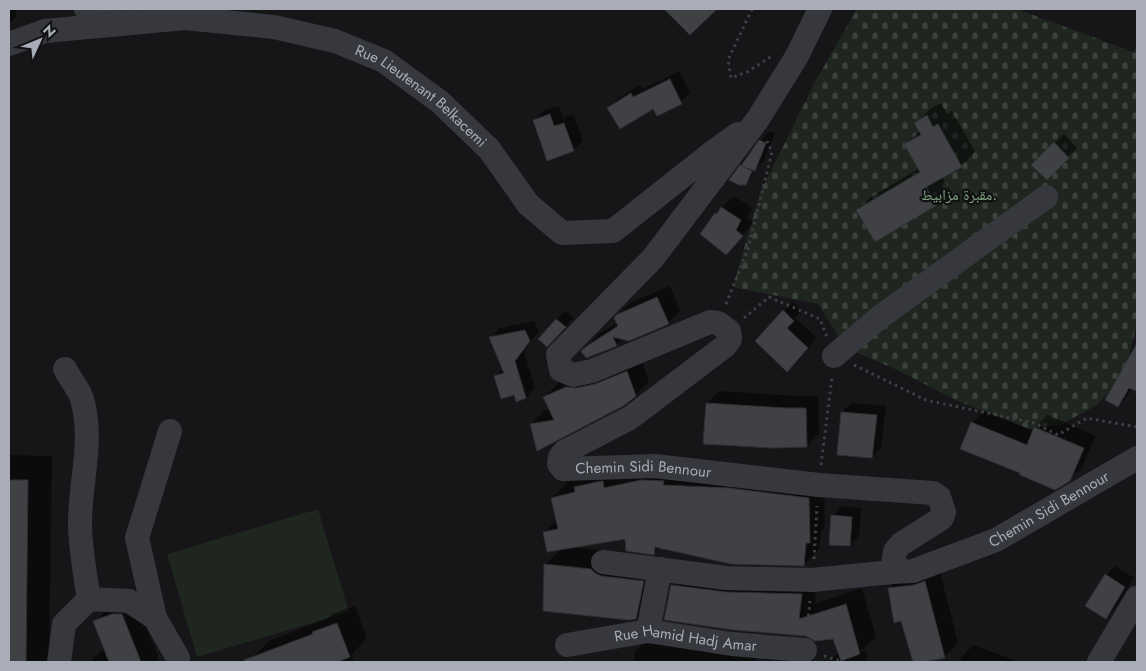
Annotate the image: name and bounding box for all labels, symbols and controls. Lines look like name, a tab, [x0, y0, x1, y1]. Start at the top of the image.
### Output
north arrow	[15, 15, 65, 65]
text: N	[38, 20, 60, 42]
street label: Rue Lieutenant Belkacemi	[352, 39, 492, 152]
park label: مقبرة مزابيط.	[921, 184, 997, 206]
street label: Chemin Sidi Bennour	[575, 455, 713, 484]
street label: Chemin Sidi Bennour	[986, 465, 1114, 553]
street label: Rue Hamid Hadj Amar	[612, 619, 758, 657]

